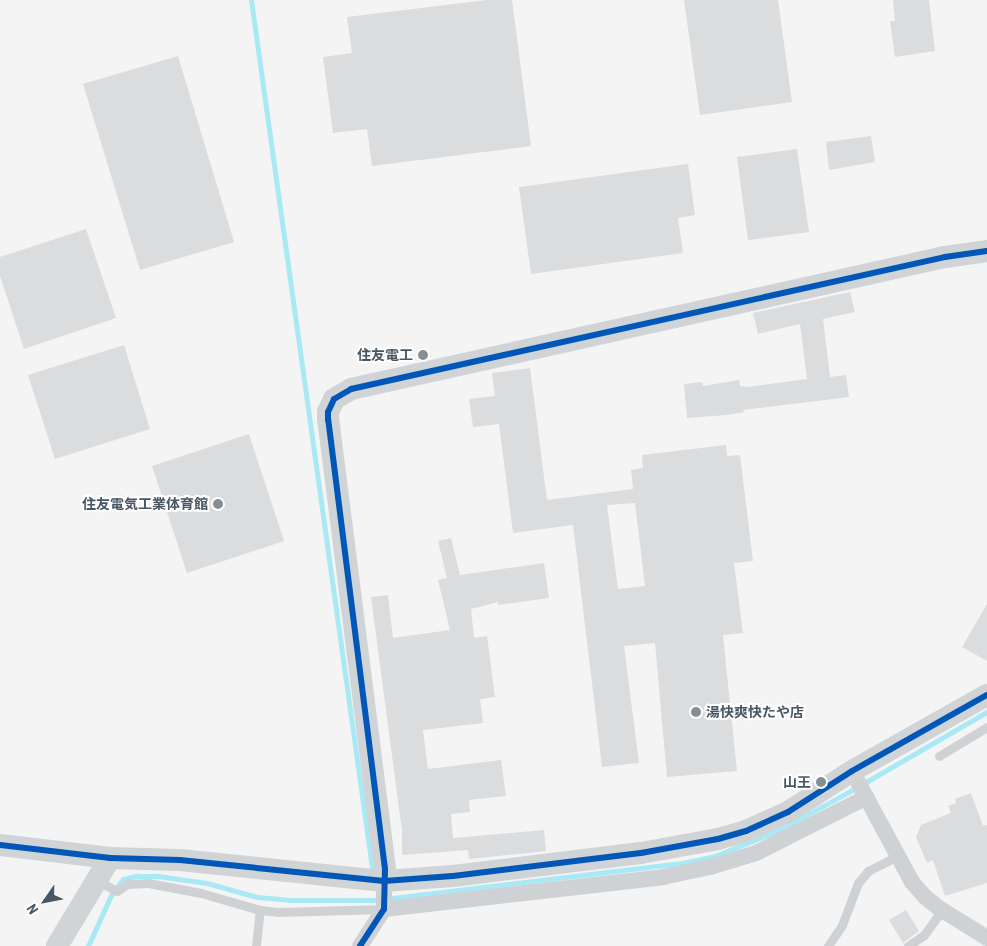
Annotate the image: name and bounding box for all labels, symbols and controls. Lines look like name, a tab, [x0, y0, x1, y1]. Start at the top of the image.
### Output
place label: 住友電工	[357, 347, 413, 363]
marker: 住友電工	[417, 349, 429, 361]
place label: 住友電気工業体育館	[82, 496, 208, 512]
marker: 住友電気工業体育館	[212, 498, 224, 510]
place label: 湯快爽快たや店	[706, 704, 804, 720]
marker: 湯快爽快たや店	[690, 706, 702, 718]
place label: 山王	[783, 774, 811, 790]
marker: 山王	[815, 776, 827, 788]
north arrow	[20, 876, 70, 926]
text: N	[23, 901, 41, 917]

